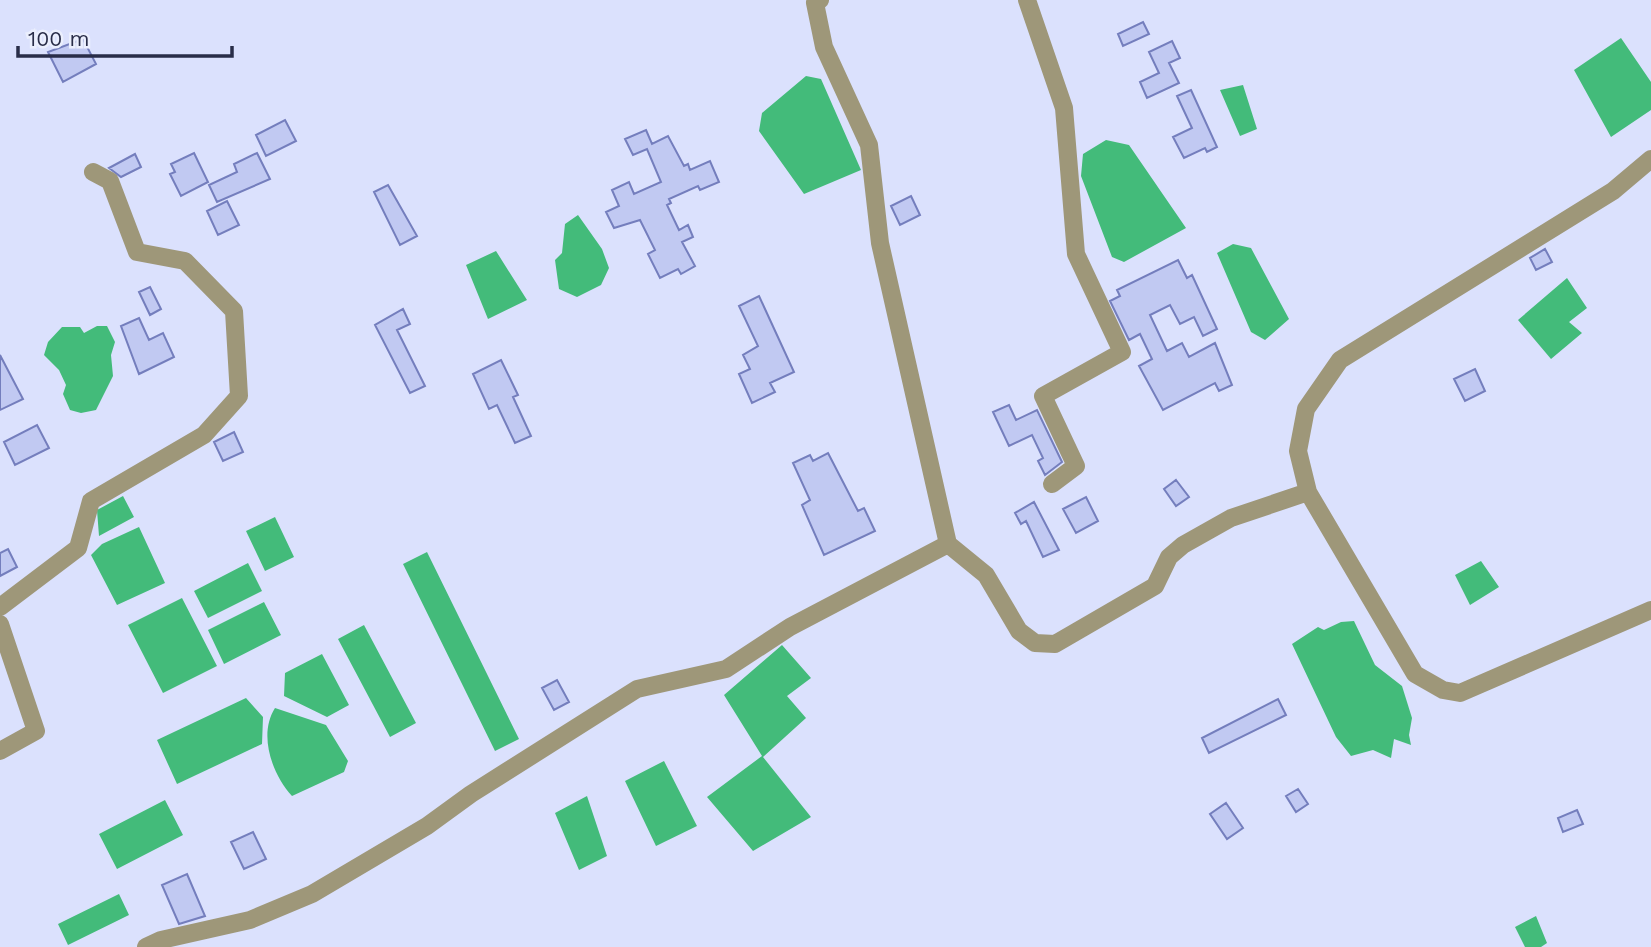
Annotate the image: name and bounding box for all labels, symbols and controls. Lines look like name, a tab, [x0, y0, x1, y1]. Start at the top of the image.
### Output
scale bar	[18, 14, 231, 58]
text: 100 m	[28, 26, 90, 51]

